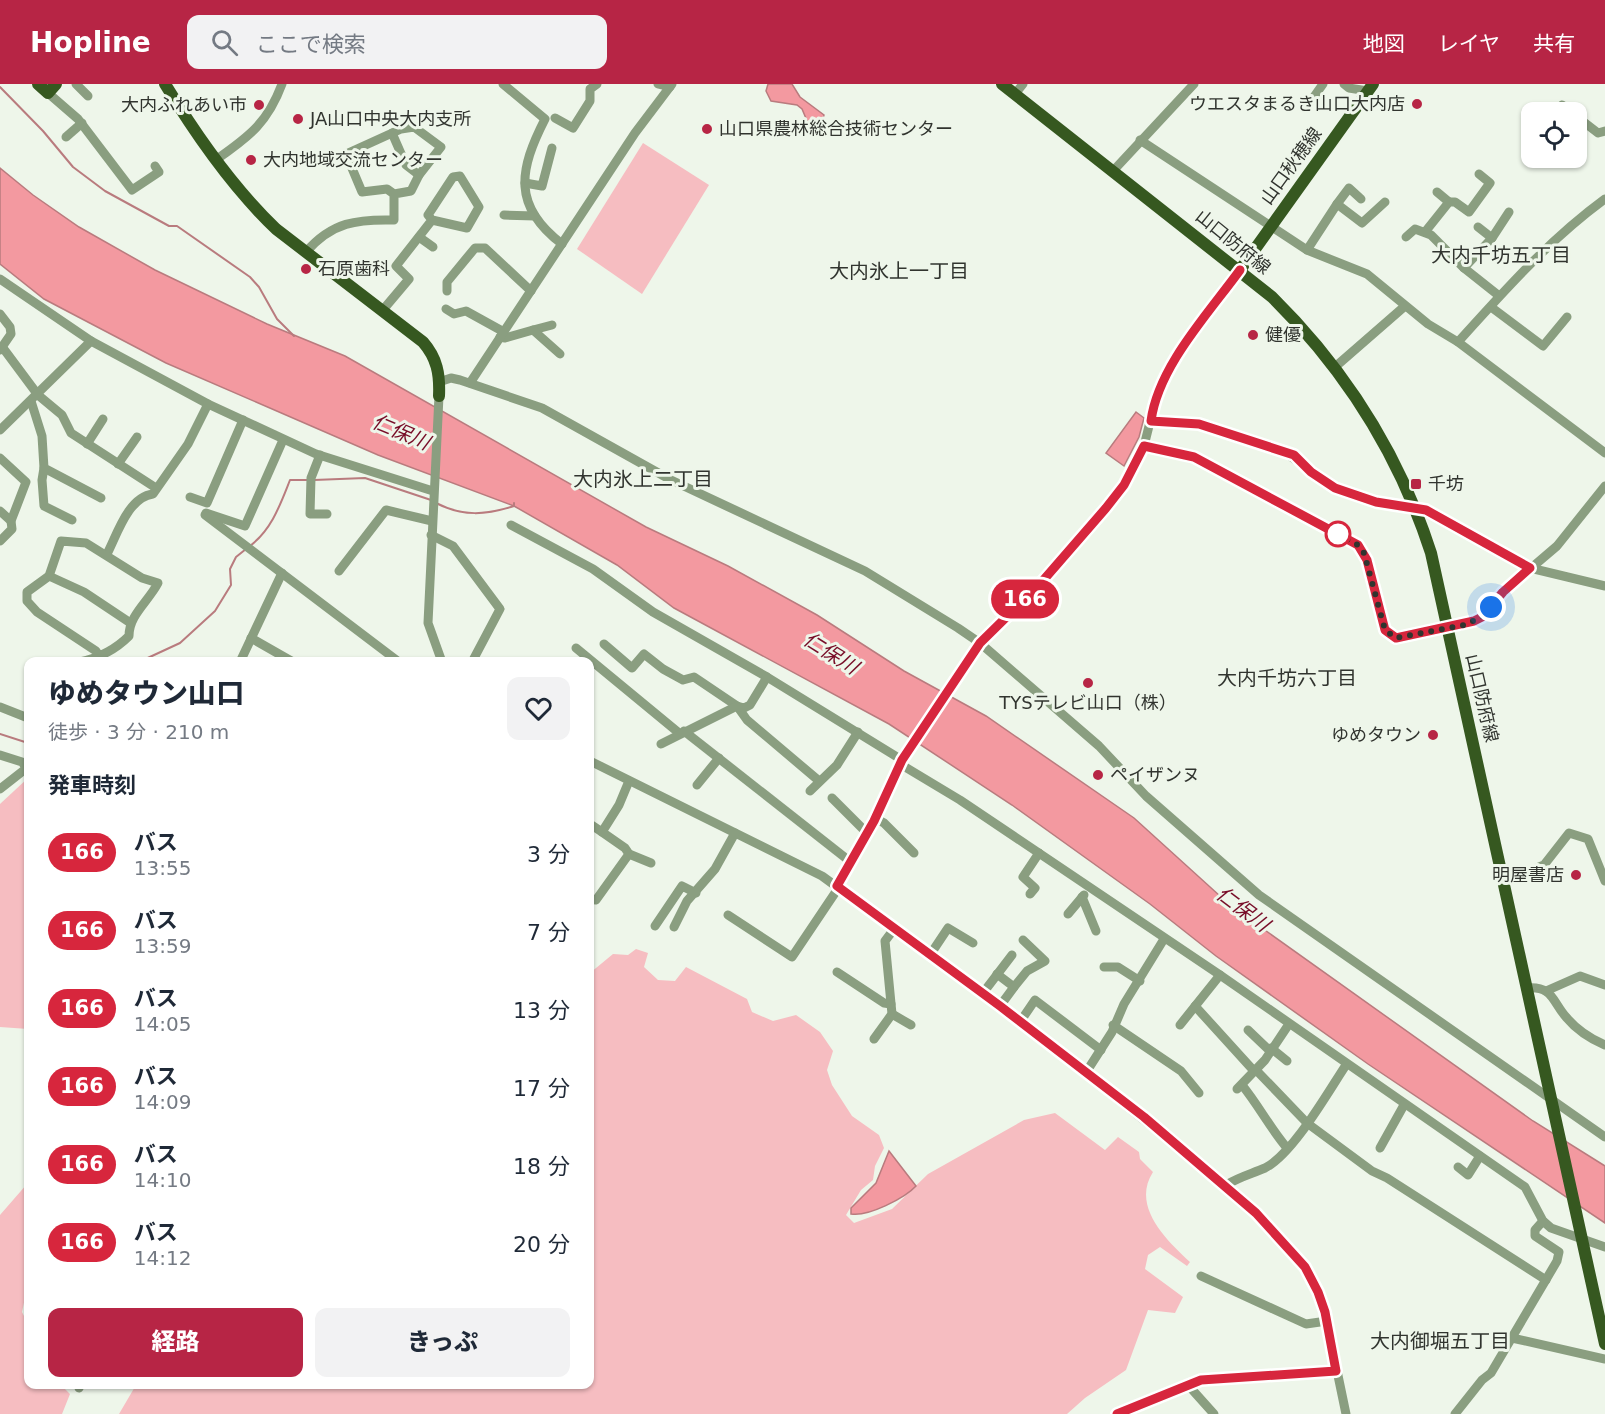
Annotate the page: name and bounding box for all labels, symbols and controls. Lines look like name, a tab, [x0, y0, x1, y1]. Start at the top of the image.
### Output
search box	[187, 15, 607, 69]
text: Hopline	[30, 26, 151, 59]
icon: search	[208, 26, 241, 59]
text: ここで検索	[256, 32, 366, 57]
text: 地図	[1363, 32, 1405, 56]
text: レイヤ	[1438, 32, 1500, 56]
text: 共有	[1533, 32, 1575, 56]
place label: ウエスタまるき山口大内店	[1189, 93, 1405, 114]
place label: 大内ふれあい市	[121, 94, 247, 115]
marker: ウエスタまるき山口大内店	[1410, 97, 1424, 111]
marker: 大内ふれあい市	[252, 98, 266, 112]
map controls	[1521, 102, 1587, 168]
button: locate	[1521, 102, 1587, 168]
place label: JA山口中央大内支所	[309, 108, 471, 129]
marker: JA山口中央大内支所	[291, 112, 305, 126]
place label: 山口県農林総合技術センター	[719, 118, 953, 139]
marker: 山口県農林総合技術センター	[700, 122, 714, 136]
street label: 山口秋穂線	[1256, 123, 1326, 208]
place label: 大内地域交流センター	[263, 149, 443, 170]
marker: 大内地域交流センター	[244, 153, 258, 167]
street label: 山口防府線	[1192, 205, 1275, 278]
district label: 大内千坊五丁目	[1431, 243, 1571, 267]
place label: 石原歯科	[318, 258, 390, 279]
district label: 大内氷上一丁目	[829, 259, 969, 283]
marker: 石原歯科	[299, 262, 313, 276]
place label: 健優	[1265, 324, 1301, 345]
marker: 健優	[1246, 328, 1260, 342]
water label: 仁保川	[369, 409, 435, 456]
district label: 大内氷上二丁目	[573, 467, 713, 491]
place label: 千坊	[1428, 473, 1464, 494]
marker: 千坊	[1409, 477, 1423, 491]
unlabelled marker	[1325, 521, 1351, 547]
line badge: 166	[990, 580, 1060, 618]
text: 166	[1003, 587, 1047, 611]
your location	[1476, 592, 1506, 622]
water label: 仁保川	[799, 627, 864, 680]
street label: 山口防府線	[1462, 652, 1503, 744]
district label: 大内千坊六丁目	[1217, 666, 1357, 690]
marker: TYSテレビ山口（株）	[1081, 676, 1095, 690]
text: ゆめタウン山口	[48, 677, 244, 710]
button: heart	[507, 677, 570, 740]
place label: TYSテレビ山口（株）	[998, 692, 1177, 713]
text: 徒歩 · 3 分 · 210 m	[48, 720, 229, 744]
place label: ゆめタウン	[1331, 724, 1421, 745]
marker: ゆめタウン	[1426, 728, 1440, 742]
place label: ペイザンヌ	[1110, 764, 1200, 785]
marker: ペイザンヌ	[1091, 768, 1105, 782]
text: 発車時刻	[48, 773, 136, 798]
text: バス	[134, 830, 178, 855]
text: 166	[60, 840, 104, 864]
text: 3 分	[527, 842, 570, 867]
text: 13:55	[134, 856, 191, 880]
place label: 明屋書店	[1492, 864, 1564, 885]
marker: 明屋書店	[1569, 868, 1583, 882]
water label: 仁保川	[1212, 881, 1276, 938]
text: バス	[134, 908, 178, 933]
text: 166	[60, 918, 104, 942]
text: 7 分	[527, 920, 570, 945]
text: 13:59	[134, 934, 191, 958]
text: バス	[134, 986, 178, 1011]
text: 166	[60, 996, 104, 1020]
text: 13 分	[513, 998, 570, 1023]
text: 14:05	[134, 1012, 191, 1036]
text: バス	[134, 1064, 178, 1089]
text: 166	[60, 1074, 104, 1098]
text: 17 分	[513, 1076, 570, 1101]
text: 14:09	[134, 1090, 191, 1114]
text: バス	[134, 1142, 178, 1167]
text: 166	[60, 1152, 104, 1176]
text: 18 分	[513, 1154, 570, 1179]
text: 14:10	[134, 1168, 191, 1192]
text: バス	[134, 1220, 178, 1245]
text: 166	[60, 1230, 104, 1254]
text: 20 分	[513, 1232, 570, 1257]
text: 14:12	[134, 1246, 191, 1270]
button: 経路	[48, 1308, 303, 1377]
button: きっぷ	[315, 1308, 570, 1377]
district label: 大内御堀五丁目	[1370, 1329, 1510, 1353]

